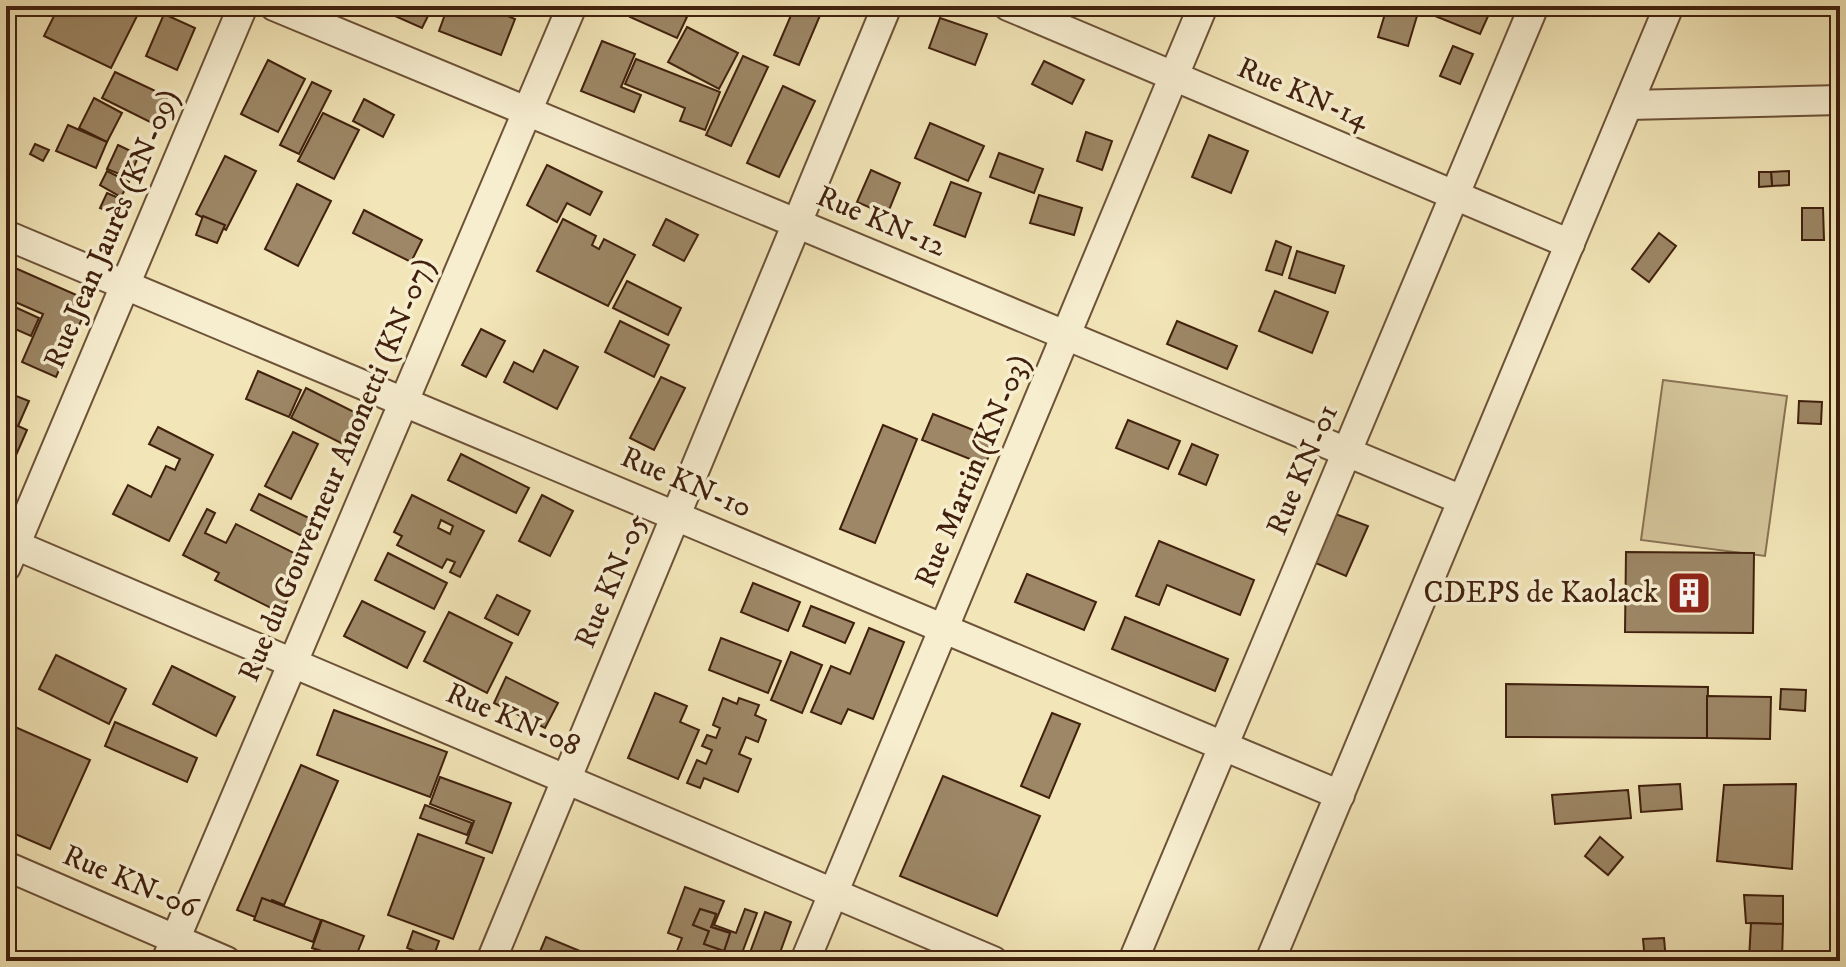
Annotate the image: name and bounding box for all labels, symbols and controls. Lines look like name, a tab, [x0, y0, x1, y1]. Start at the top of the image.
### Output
street label: Rue KN-14	[1232, 50, 1375, 139]
street label: Rue Jean Jaurès (KN-09)	[36, 84, 188, 374]
street label: Rue KN-12	[811, 178, 951, 266]
street label: Rue du Gouverneur Anonetti (KN-07)	[231, 253, 443, 687]
street label: Rue Martin (KN-03)	[907, 349, 1039, 593]
street label: Rue KN-01	[1259, 399, 1347, 541]
street label: Rue KN-10	[615, 439, 757, 527]
street label: Rue KN-05	[567, 508, 657, 654]
building icon: CDEPS de Kaolack	[1665, 569, 1713, 617]
place label: CDEPS de Kaolack	[1424, 575, 1658, 612]
street label: Rue KN-08	[440, 675, 586, 765]
street label: Rue KN-06	[57, 837, 204, 927]

